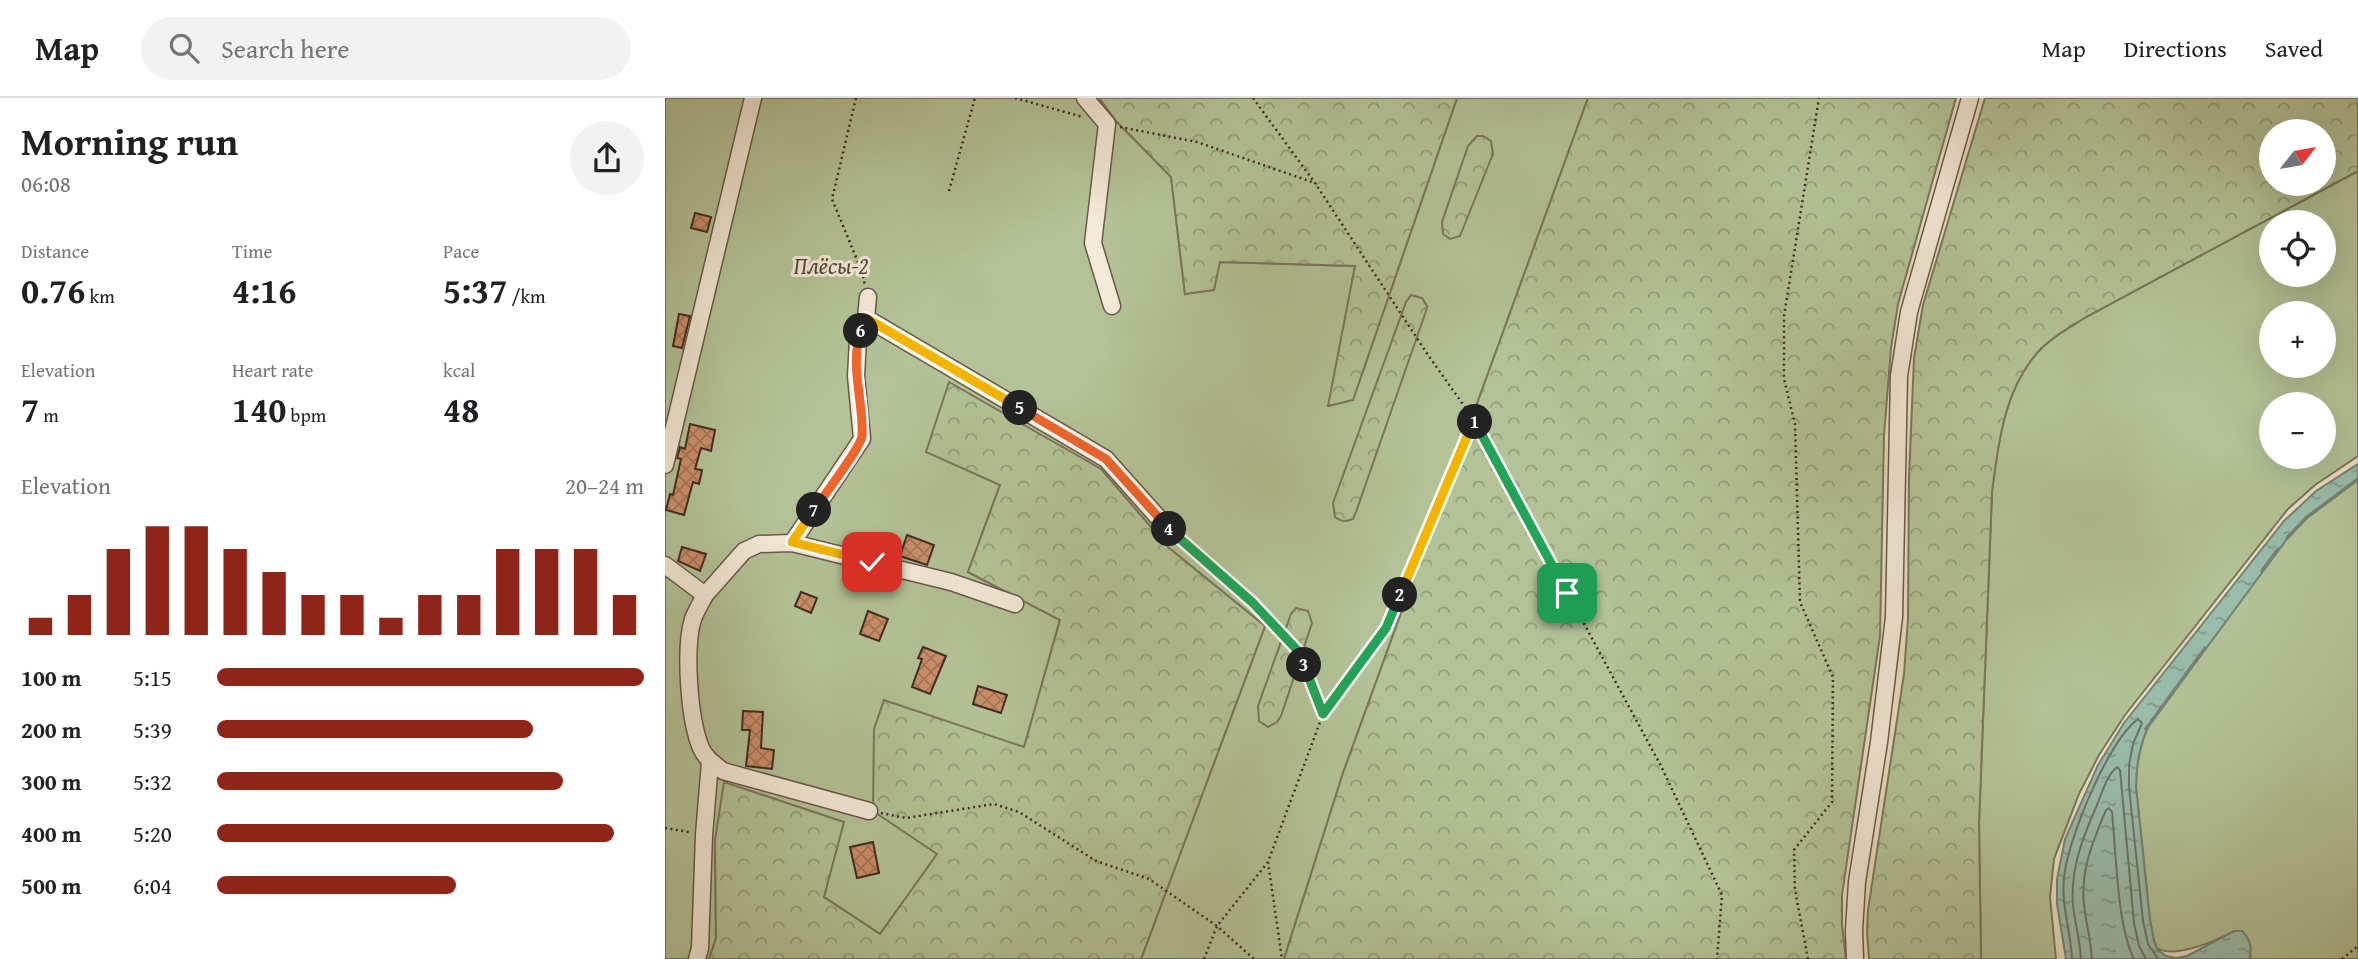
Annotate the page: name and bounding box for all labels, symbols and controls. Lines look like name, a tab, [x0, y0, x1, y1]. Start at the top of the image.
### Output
search box	[141, 17, 631, 80]
text: Map	[35, 24, 99, 72]
icon: search	[165, 29, 203, 67]
text: Search here	[221, 29, 349, 68]
text: Map	[2042, 31, 2086, 66]
text: Directions	[2124, 31, 2227, 66]
text: Saved	[2265, 31, 2323, 66]
text: Morning run	[21, 113, 238, 169]
north arrow	[2259, 119, 2336, 196]
map controls	[2259, 119, 2336, 469]
button: share	[570, 121, 644, 195]
text: 06:08	[21, 167, 71, 200]
button: locate	[2259, 210, 2336, 287]
text: Distance	[21, 237, 89, 265]
text: Time	[232, 237, 272, 265]
text: Pace	[443, 237, 480, 265]
park label: Плёсы-2	[794, 249, 869, 282]
text: 0.76	[21, 265, 85, 316]
text: 4:16	[232, 265, 296, 316]
text: 5:37	[443, 265, 507, 316]
text: km	[85, 282, 115, 310]
text: /km	[507, 282, 546, 310]
button: +	[2259, 301, 2336, 378]
pin: 6	[843, 314, 879, 348]
text: 6	[856, 316, 865, 344]
text: Elevation	[21, 356, 95, 384]
text: Heart rate	[232, 356, 313, 384]
text: kcal	[443, 356, 475, 384]
text: 7	[21, 384, 39, 435]
text: 140	[232, 384, 286, 435]
text: 48	[443, 384, 479, 435]
pin: 5	[1003, 390, 1037, 426]
button: −	[2259, 392, 2336, 469]
text: 5	[1015, 393, 1024, 421]
text: m	[39, 401, 59, 429]
text: bpm	[286, 401, 326, 429]
pin: 1	[1457, 404, 1493, 440]
text: 1	[1470, 407, 1479, 435]
text: Elevation	[21, 469, 111, 502]
text: 20–24 m	[565, 469, 644, 502]
pin: 7	[797, 492, 831, 528]
text: 7	[809, 495, 818, 523]
pin: 4	[1151, 512, 1187, 546]
text: 4	[1164, 514, 1173, 542]
pin	[842, 532, 902, 592]
icon: check	[853, 543, 891, 581]
pin	[1537, 563, 1597, 623]
icon: arrive	[1548, 574, 1586, 612]
pin: 2	[1383, 578, 1417, 612]
text: 2	[1395, 580, 1404, 608]
pin: 3	[1287, 648, 1321, 682]
text: 3	[1299, 650, 1308, 678]
text: 100 m	[21, 661, 82, 694]
text: 5:15	[133, 661, 172, 694]
text: 200 m	[21, 713, 82, 746]
text: 5:39	[133, 713, 172, 746]
text: 300 m	[21, 765, 82, 798]
text: 5:32	[133, 765, 172, 798]
text: 400 m	[21, 817, 82, 850]
text: 5:20	[133, 817, 172, 850]
text: 500 m	[21, 869, 82, 902]
text: 6:04	[133, 869, 172, 902]

